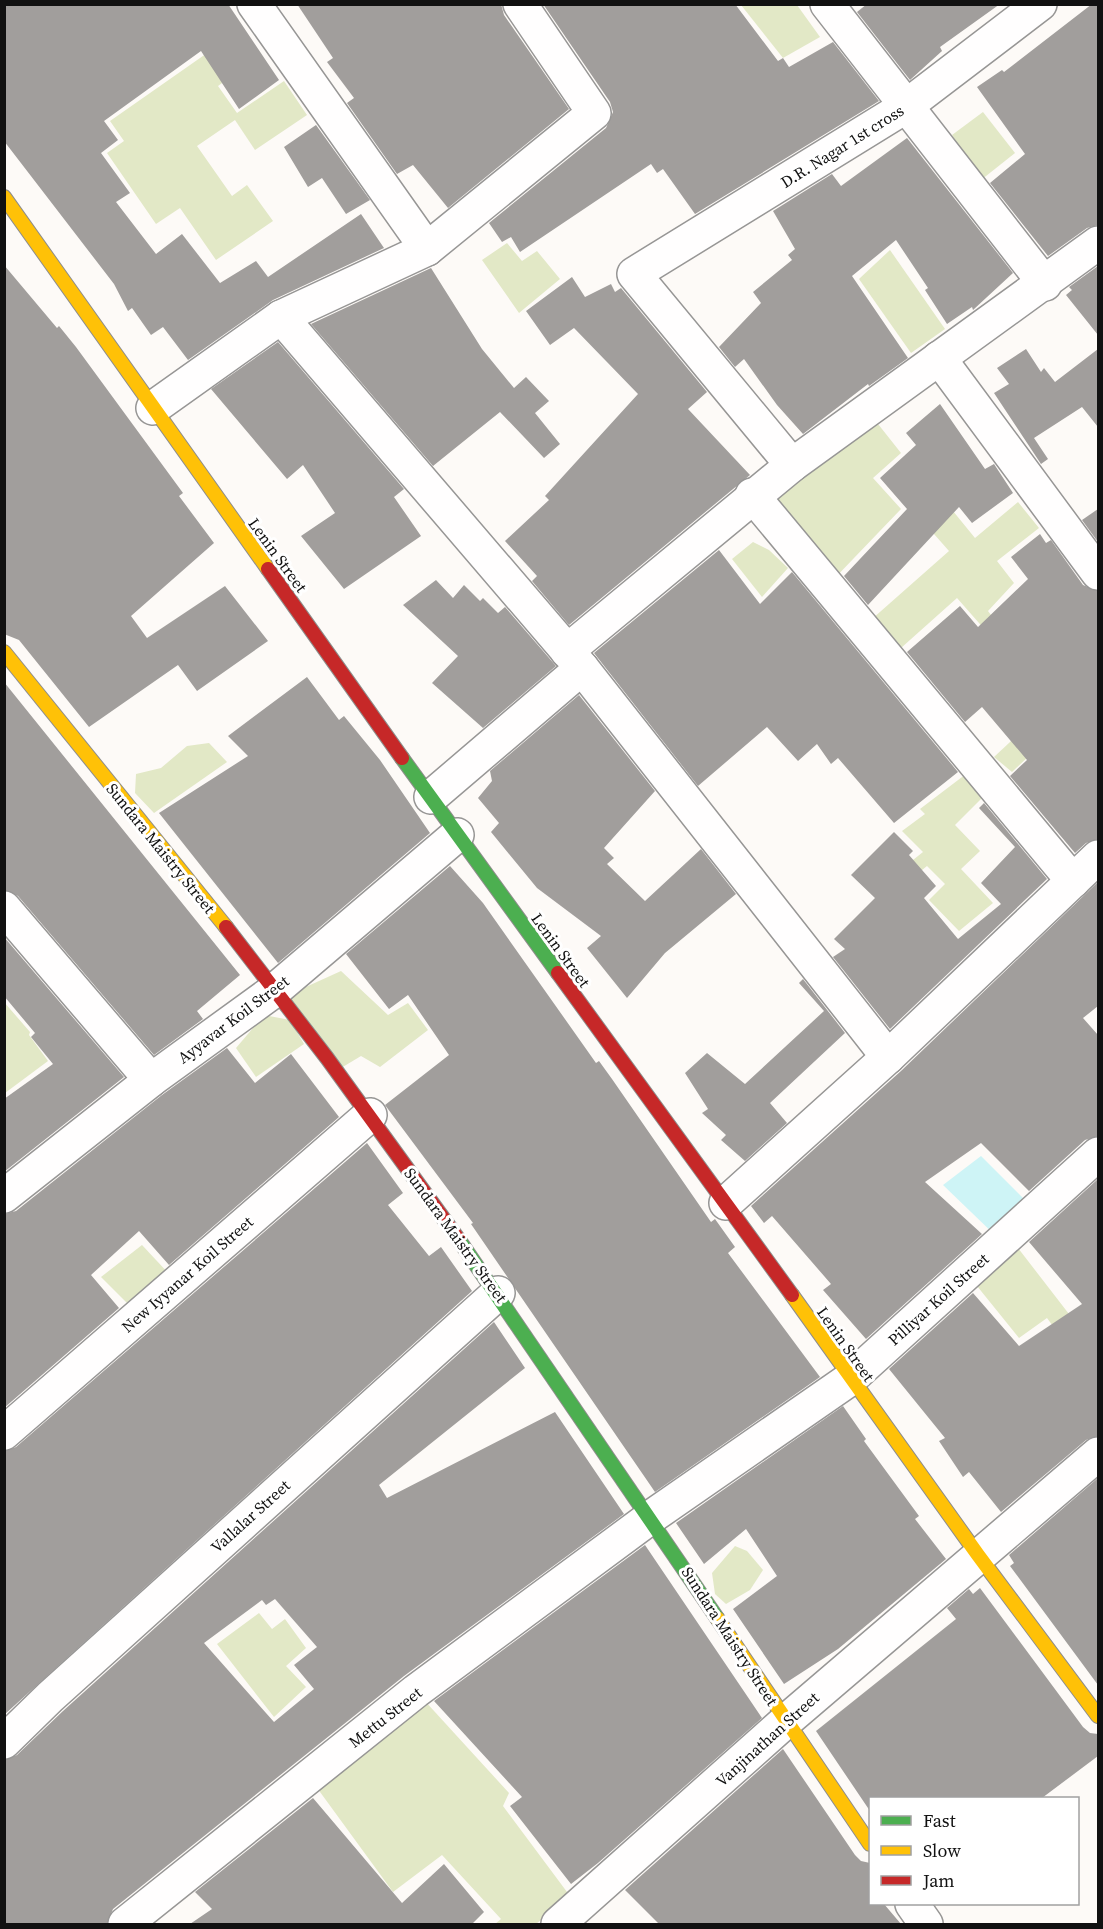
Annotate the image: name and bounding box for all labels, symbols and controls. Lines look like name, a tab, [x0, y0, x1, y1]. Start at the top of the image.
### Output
street label: D.R. Nagar 1st cross	[776, 99, 908, 193]
street label: Lenin Street	[244, 513, 313, 597]
street label: Sundara Maistry Street	[102, 778, 221, 918]
street label: Lenin Street	[527, 908, 596, 992]
street label: Ayyavar Koil Street	[173, 969, 294, 1068]
street label: Sundara Maistry Street	[400, 1163, 513, 1308]
street label: New Iyyanar Koil Street	[117, 1210, 258, 1337]
street label: Pilliyar Koil Street	[883, 1247, 994, 1350]
street label: Lenin Street	[812, 1302, 880, 1387]
street label: Vallalar Street	[206, 1474, 295, 1558]
street label: Sundara Maistry Street	[677, 1562, 784, 1711]
street label: Mettu Street	[344, 1681, 427, 1753]
street label: Vanjinathan Street	[711, 1686, 824, 1791]
legend	[869, 1797, 1079, 1905]
text: Fast	[923, 1808, 956, 1833]
text: Slow	[923, 1838, 961, 1863]
text: Jam	[922, 1868, 955, 1893]

